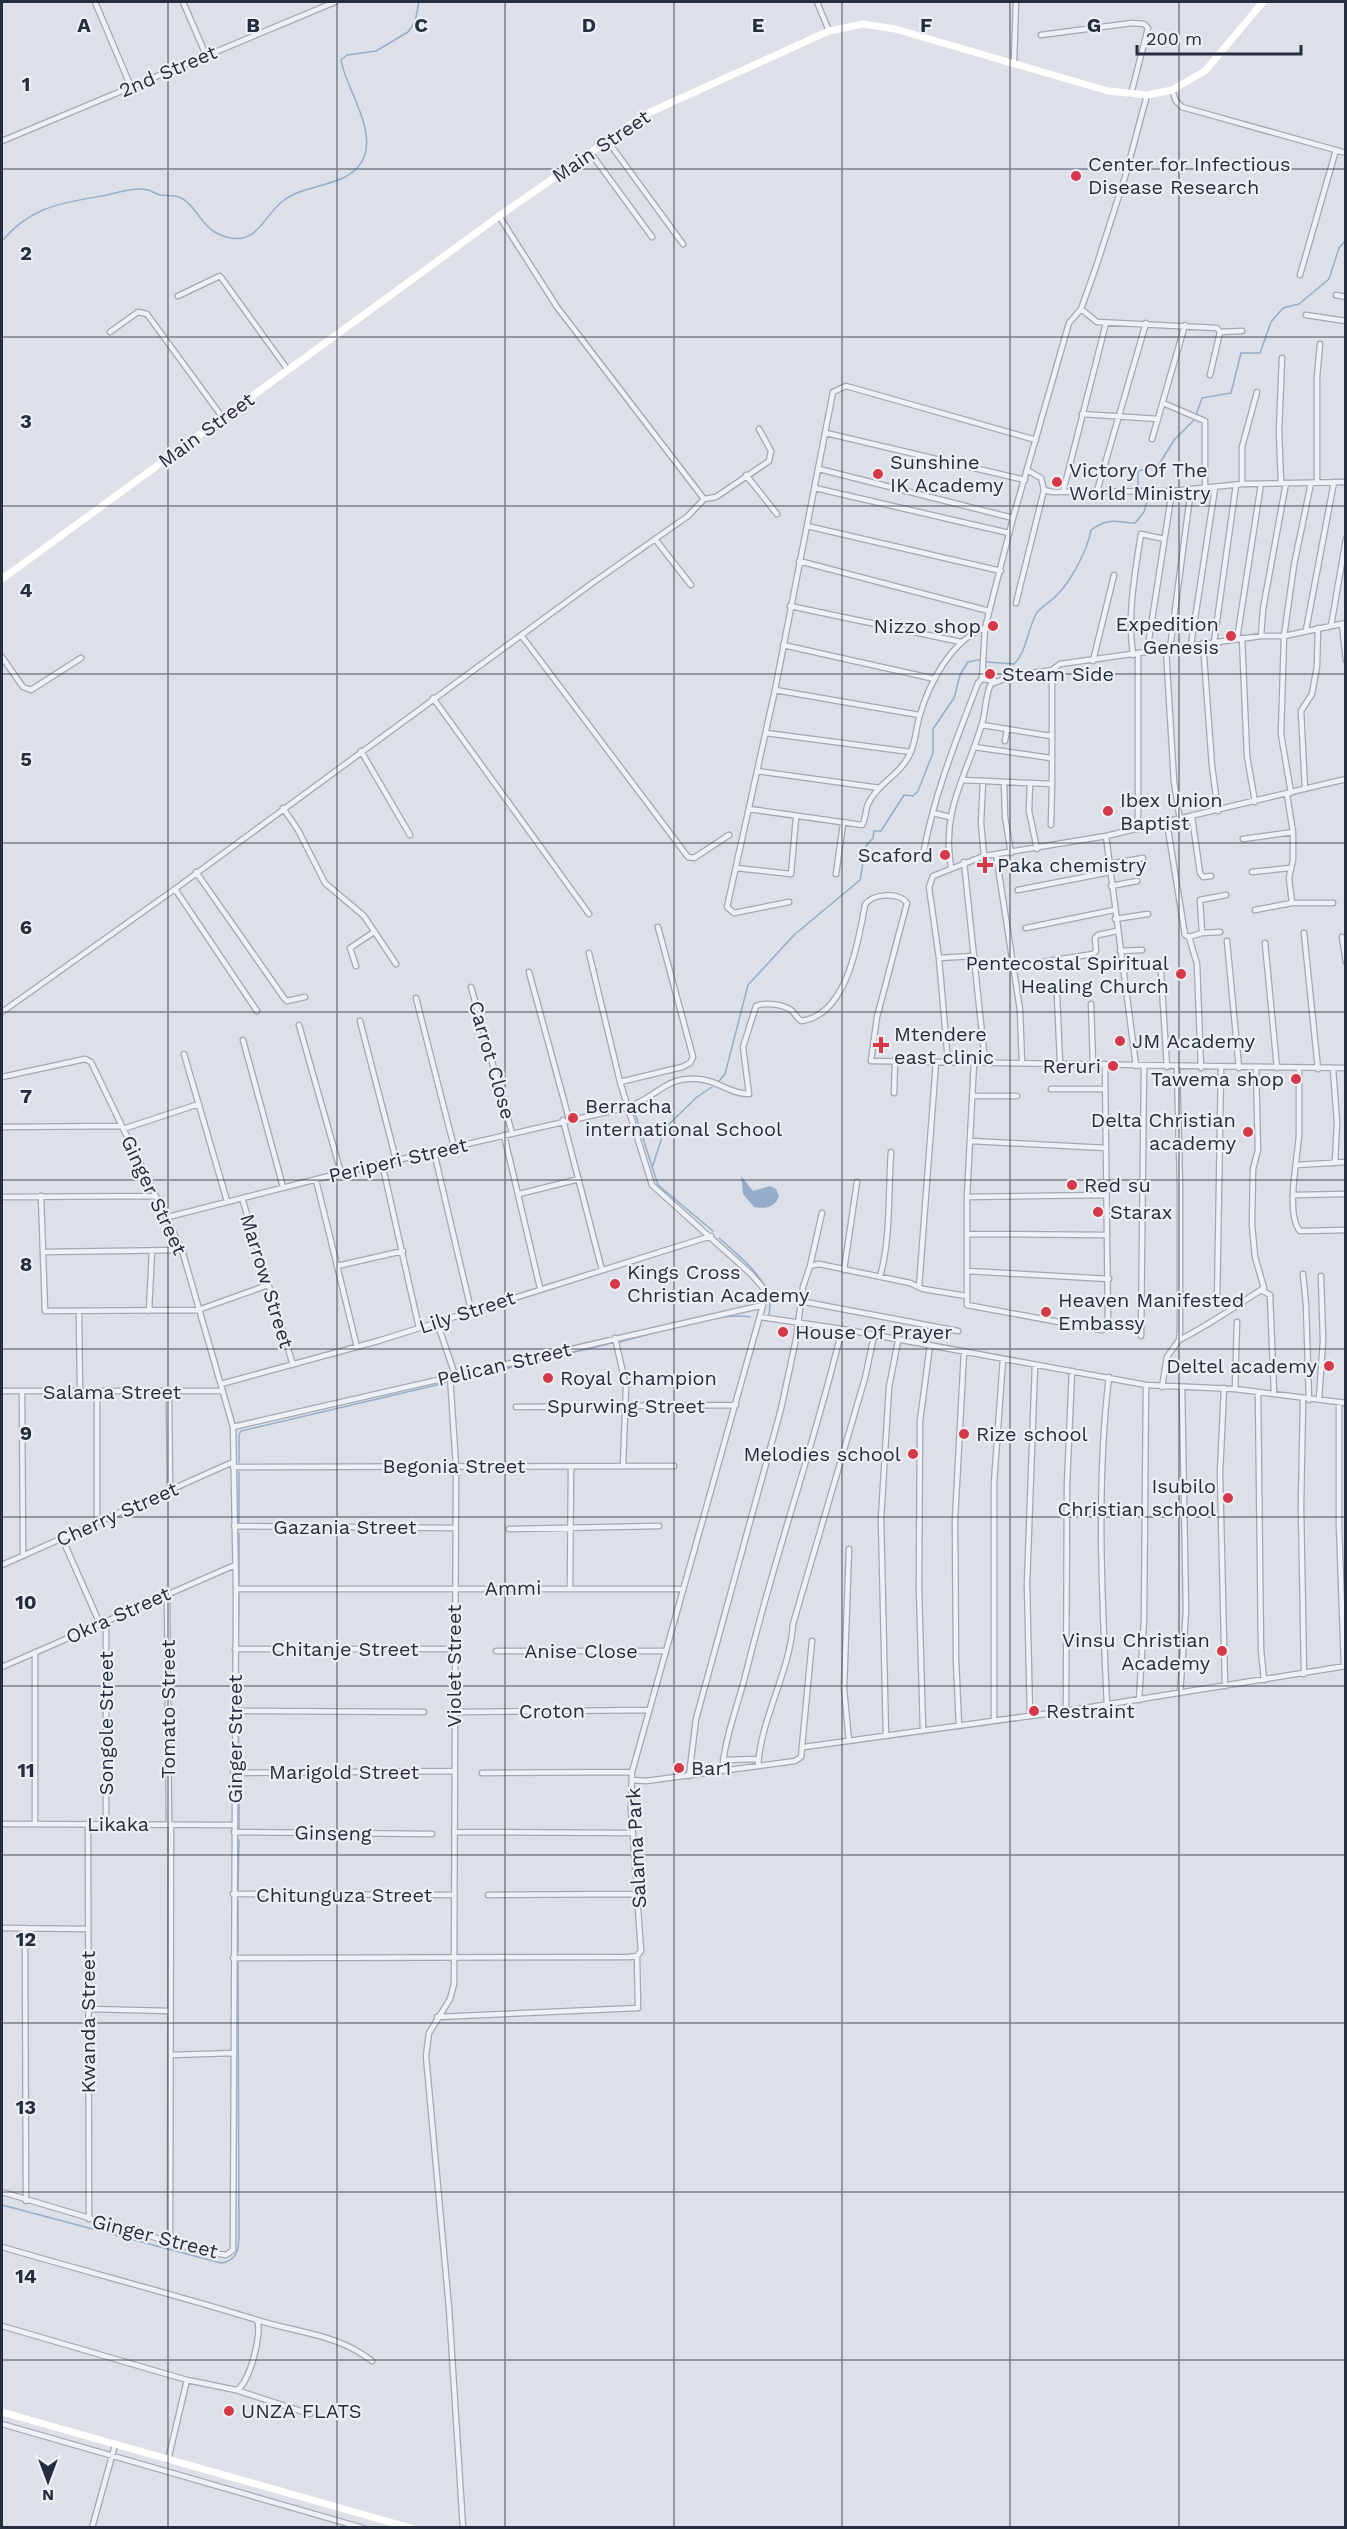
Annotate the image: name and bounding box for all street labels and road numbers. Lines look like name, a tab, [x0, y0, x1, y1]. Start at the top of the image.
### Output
street label: 2nd Street	[116, 39, 221, 102]
street label: Main Street	[547, 104, 655, 188]
street label: Main Street	[153, 387, 259, 473]
street label: Carrot Close	[464, 998, 520, 1122]
street label: Ginger Street	[116, 1131, 192, 1259]
street label: Periperi Street	[326, 1132, 470, 1188]
street label: Marrow Street	[235, 1211, 299, 1352]
street label: Lily Street	[416, 1285, 519, 1339]
street label: Pelican Street	[435, 1337, 574, 1391]
street label: Salama Street	[43, 1380, 182, 1404]
street label: Spurwing Street	[547, 1394, 706, 1418]
street label: Begonia Street	[383, 1454, 526, 1478]
street label: Cherry Street	[52, 1476, 182, 1552]
street label: Gazania Street	[273, 1515, 417, 1539]
street label: Ammi	[484, 1576, 542, 1600]
street label: Okra Street	[62, 1581, 175, 1649]
street label: Violet Street	[442, 1604, 466, 1728]
street label: Chitanje Street	[271, 1637, 419, 1661]
street label: Tomato Street	[156, 1639, 180, 1779]
street label: Anise Close	[524, 1639, 638, 1663]
street label: Songole Street	[94, 1650, 118, 1795]
street label: Ginger Street	[223, 1674, 247, 1804]
street label: Croton	[519, 1698, 585, 1724]
street label: Marigold Street	[269, 1760, 420, 1784]
street label: Salama Park	[621, 1787, 651, 1909]
street label: Likaka	[87, 1812, 149, 1836]
street label: Ginseng	[294, 1820, 372, 1846]
street label: Chitunguza Street	[256, 1883, 433, 1907]
street label: Kwanda Street	[76, 1950, 100, 2093]
street label: Ginger Street	[89, 2209, 221, 2263]

